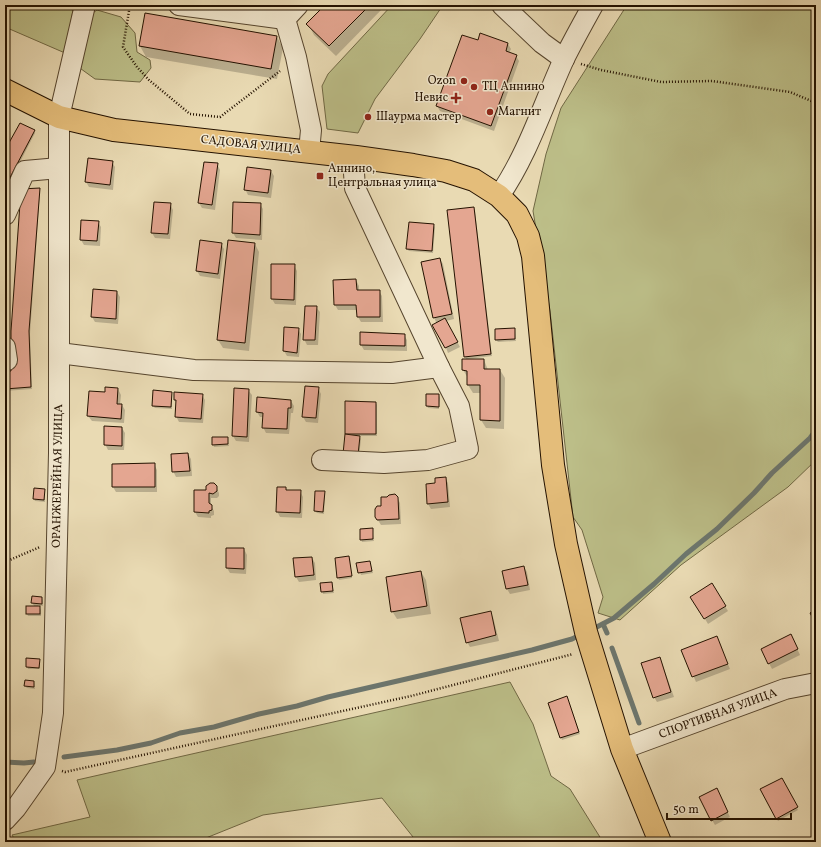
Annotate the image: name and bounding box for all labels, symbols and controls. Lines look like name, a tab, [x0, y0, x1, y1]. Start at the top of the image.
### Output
place label: Ozon	[428, 73, 456, 89]
marker: Ozon	[459, 76, 469, 86]
place label: ТЦ Аннино	[482, 79, 545, 95]
marker: ТЦ Аннино	[469, 82, 479, 92]
place label: Невис	[415, 90, 448, 106]
marker: Невис	[451, 93, 461, 103]
place label: Магнит	[498, 104, 541, 120]
marker: Магнит	[485, 107, 495, 117]
place label: Шаурма мастер	[376, 109, 462, 125]
marker: Шаурма мастер	[363, 112, 373, 122]
street label: САДОВАЯ УЛИЦА	[200, 132, 302, 158]
place label: Аннино, Центральная улица	[328, 161, 437, 191]
marker: Аннино, Центральная улица	[315, 171, 325, 181]
street label: ОРАНЖЕРЕЙНАЯ УЛИЦА	[48, 403, 67, 548]
street label: СПОРТИВНАЯ УЛИЦА	[657, 685, 780, 743]
scale bar	[667, 795, 791, 821]
text: 50 m	[673, 802, 699, 818]

